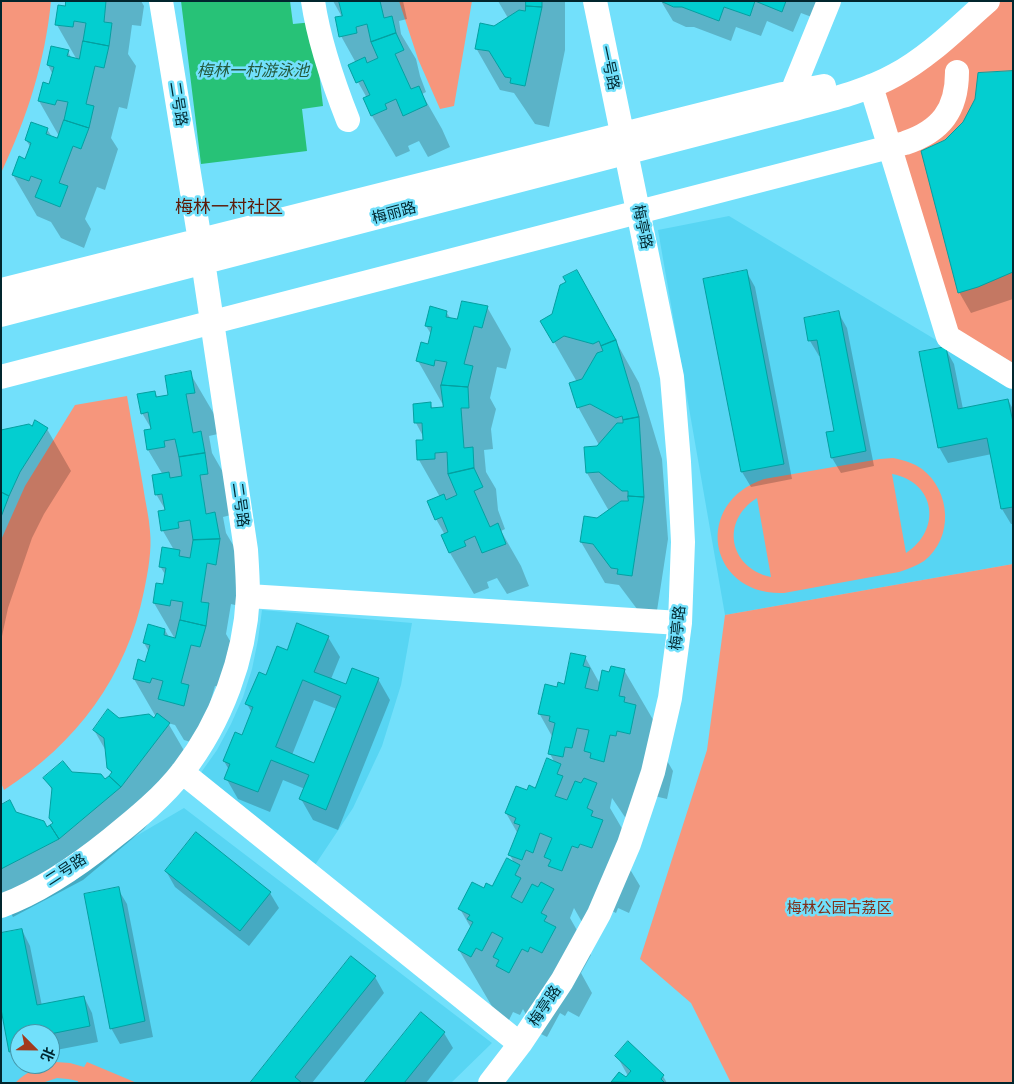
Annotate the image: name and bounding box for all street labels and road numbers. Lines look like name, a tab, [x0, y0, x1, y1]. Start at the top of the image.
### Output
street label: 一号路	[596, 44, 622, 92]
street label: 二号路	[166, 80, 190, 128]
street label: 梅丽路	[370, 198, 418, 228]
street label: 梅亭路	[629, 203, 655, 251]
street label: 二号路	[228, 481, 252, 529]
street label: 梅亭路	[667, 605, 689, 651]
street label: 二号路	[42, 850, 90, 890]
street label: 梅亭路	[525, 982, 565, 1030]

